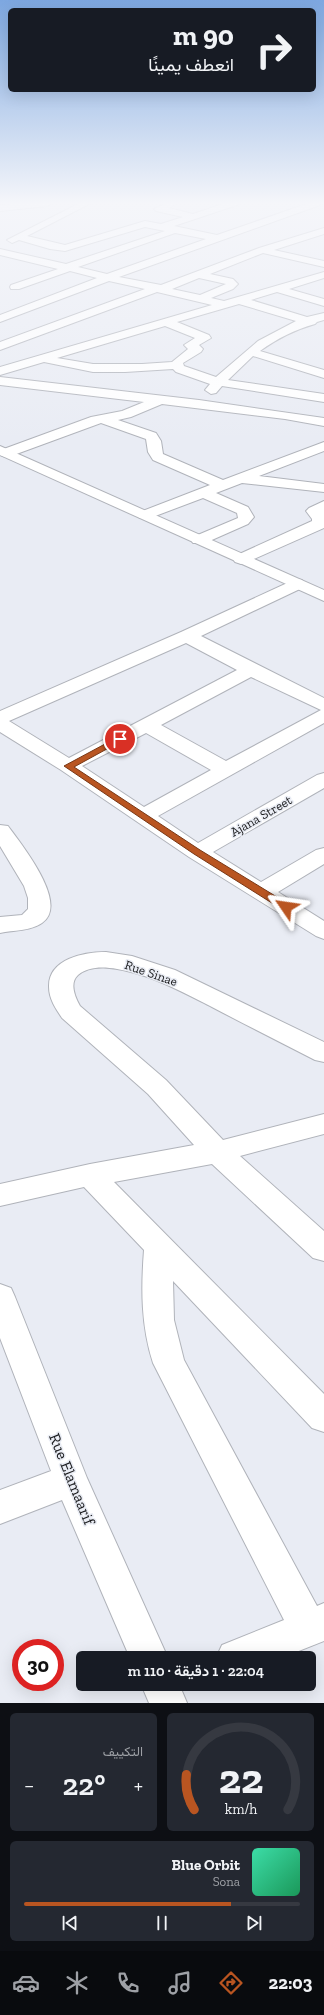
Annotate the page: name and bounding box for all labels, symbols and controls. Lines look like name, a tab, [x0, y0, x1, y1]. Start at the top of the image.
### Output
text: 90 m	[173, 19, 234, 52]
icon: right	[248, 24, 300, 76]
text: انعطف يمينًا	[148, 54, 234, 76]
pin	[103, 722, 137, 756]
icon: arrive	[109, 728, 131, 750]
street label: Ajana Street	[227, 792, 295, 841]
position arrow	[265, 886, 307, 928]
street label: Rue Sinae	[123, 957, 179, 989]
street label: Rue Elamaarif	[45, 1430, 100, 1529]
speed limit sign: 30	[12, 1639, 64, 1691]
text: 22:04 · 1 دقيقة · 110 m	[128, 1662, 264, 1680]
text: التكييف	[103, 1744, 143, 1759]
text: 22	[218, 1754, 263, 1804]
text: 22°	[63, 1767, 106, 1803]
text: −	[24, 1772, 34, 1799]
text: +	[134, 1772, 143, 1799]
text: km/h	[224, 1801, 257, 1818]
text: Blue Orbit	[172, 1856, 240, 1874]
text: Sona	[213, 1874, 240, 1889]
icon: previous	[59, 1912, 81, 1934]
icon: pause	[151, 1912, 173, 1934]
icon: next	[243, 1912, 265, 1934]
icon: car	[12, 1969, 40, 1997]
icon: climate	[63, 1969, 91, 1997]
icon: phone	[114, 1969, 142, 1997]
icon: music	[166, 1969, 194, 1997]
icon: directions	[217, 1969, 245, 1997]
text: 22:03	[269, 1972, 312, 1994]

